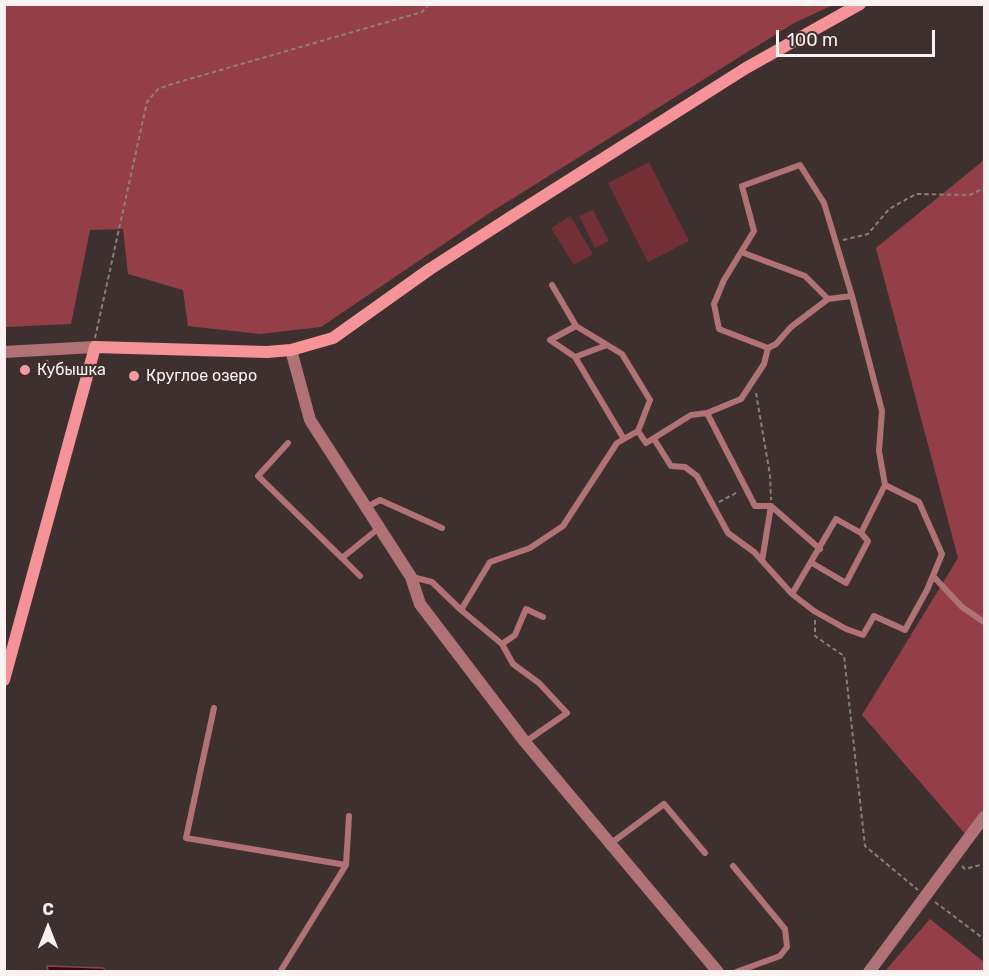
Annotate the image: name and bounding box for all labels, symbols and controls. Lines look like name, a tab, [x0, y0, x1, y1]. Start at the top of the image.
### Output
scale bar	[779, 18, 938, 56]
text: 100 m	[787, 29, 838, 51]
place label: Кубышка	[37, 360, 106, 380]
marker: Кубышка	[18, 363, 32, 377]
place label: Круглое озеро	[146, 366, 257, 386]
marker: Круглое озеро	[127, 369, 141, 383]
north arrow	[18, 898, 78, 958]
text: С	[42, 900, 54, 919]

